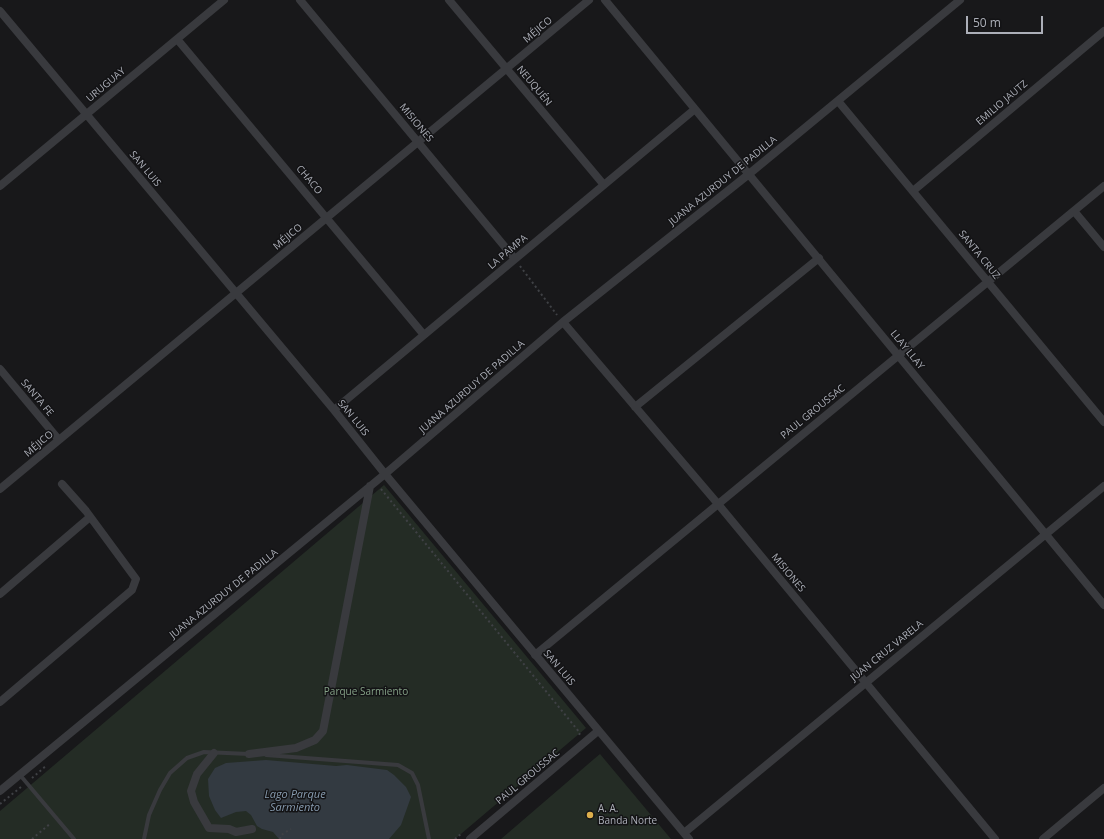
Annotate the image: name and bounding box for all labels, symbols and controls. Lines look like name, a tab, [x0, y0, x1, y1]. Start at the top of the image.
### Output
scale bar	[968, 8, 1045, 34]
street label: MÉJICO	[521, 14, 555, 46]
text: 50 m	[973, 14, 1001, 31]
street label: NEUQUÉN	[514, 64, 554, 108]
street label: URUGUAY	[84, 65, 128, 105]
street label: EMILIO JAUTZ	[974, 78, 1030, 128]
street label: MISIONES	[396, 101, 436, 145]
street label: JUANA AZURDUY DE PADILLA	[667, 134, 779, 228]
street label: SAN LUIS	[127, 149, 163, 189]
street label: CHACO	[293, 163, 325, 197]
street label: MÉJICO	[271, 221, 305, 253]
street label: SANTA CRUZ	[956, 228, 1002, 282]
street label: LA PAMPA	[486, 232, 530, 272]
street label: LLAY LLAY	[887, 328, 927, 372]
street label: JUANA AZURDUY DE PADILLA	[417, 338, 527, 436]
street label: SANTA FE	[18, 377, 56, 419]
street label: PAUL GROUSSAC	[778, 382, 848, 442]
street label: SAN LUIS	[335, 398, 371, 438]
street label: MÉJICO	[22, 428, 56, 460]
street label: JUANA AZURDUY DE PADILLA	[168, 547, 280, 641]
street label: MISIONES	[768, 551, 808, 595]
street label: JUAN CRUZ VARELA	[848, 618, 926, 684]
street label: SAN LUIS	[541, 648, 577, 688]
park label: Parque Sarmiento	[324, 686, 408, 698]
street label: PAUL GROUSSAC	[494, 747, 562, 807]
water label: Lago Parque Sarmiento	[264, 788, 326, 814]
place label: A. A. Banda Norte	[598, 803, 657, 826]
marker: A. A. Banda Norte	[585, 810, 595, 820]

